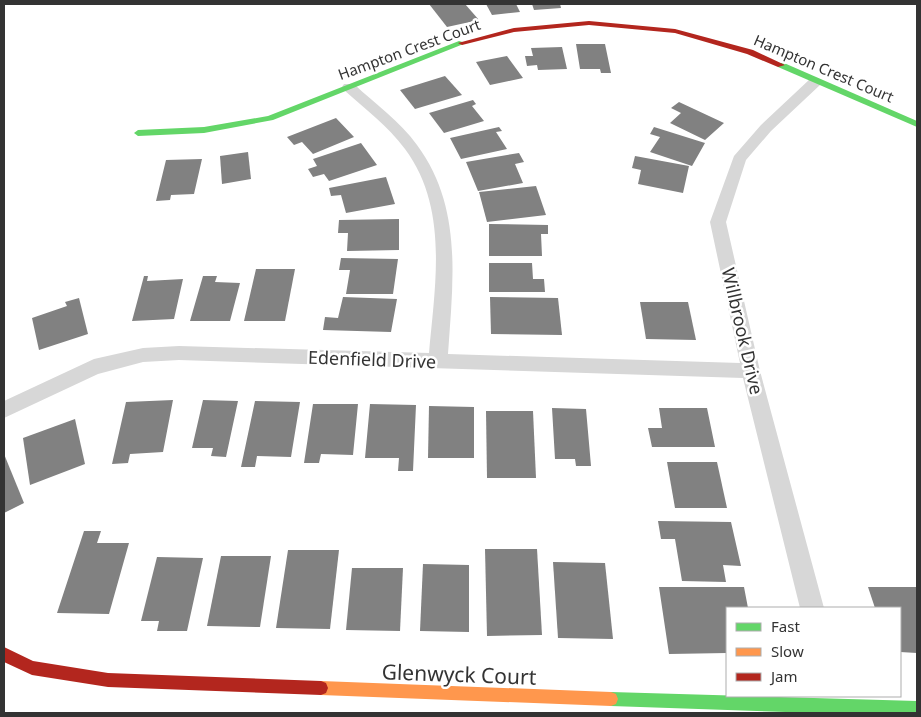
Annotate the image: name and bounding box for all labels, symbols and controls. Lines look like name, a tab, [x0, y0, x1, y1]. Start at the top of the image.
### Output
street label: Hampton Crest Court	[335, 14, 484, 84]
street label: Hampton Crest Court	[751, 29, 898, 107]
street label: Willbrook Drive	[717, 265, 769, 397]
street label: Edenfield Drive	[307, 345, 437, 373]
legend	[726, 607, 901, 697]
text: Fast	[771, 616, 800, 636]
text: Slow	[771, 641, 804, 661]
street label: Glenwyck Court	[381, 657, 537, 691]
text: Jam	[769, 666, 798, 686]

